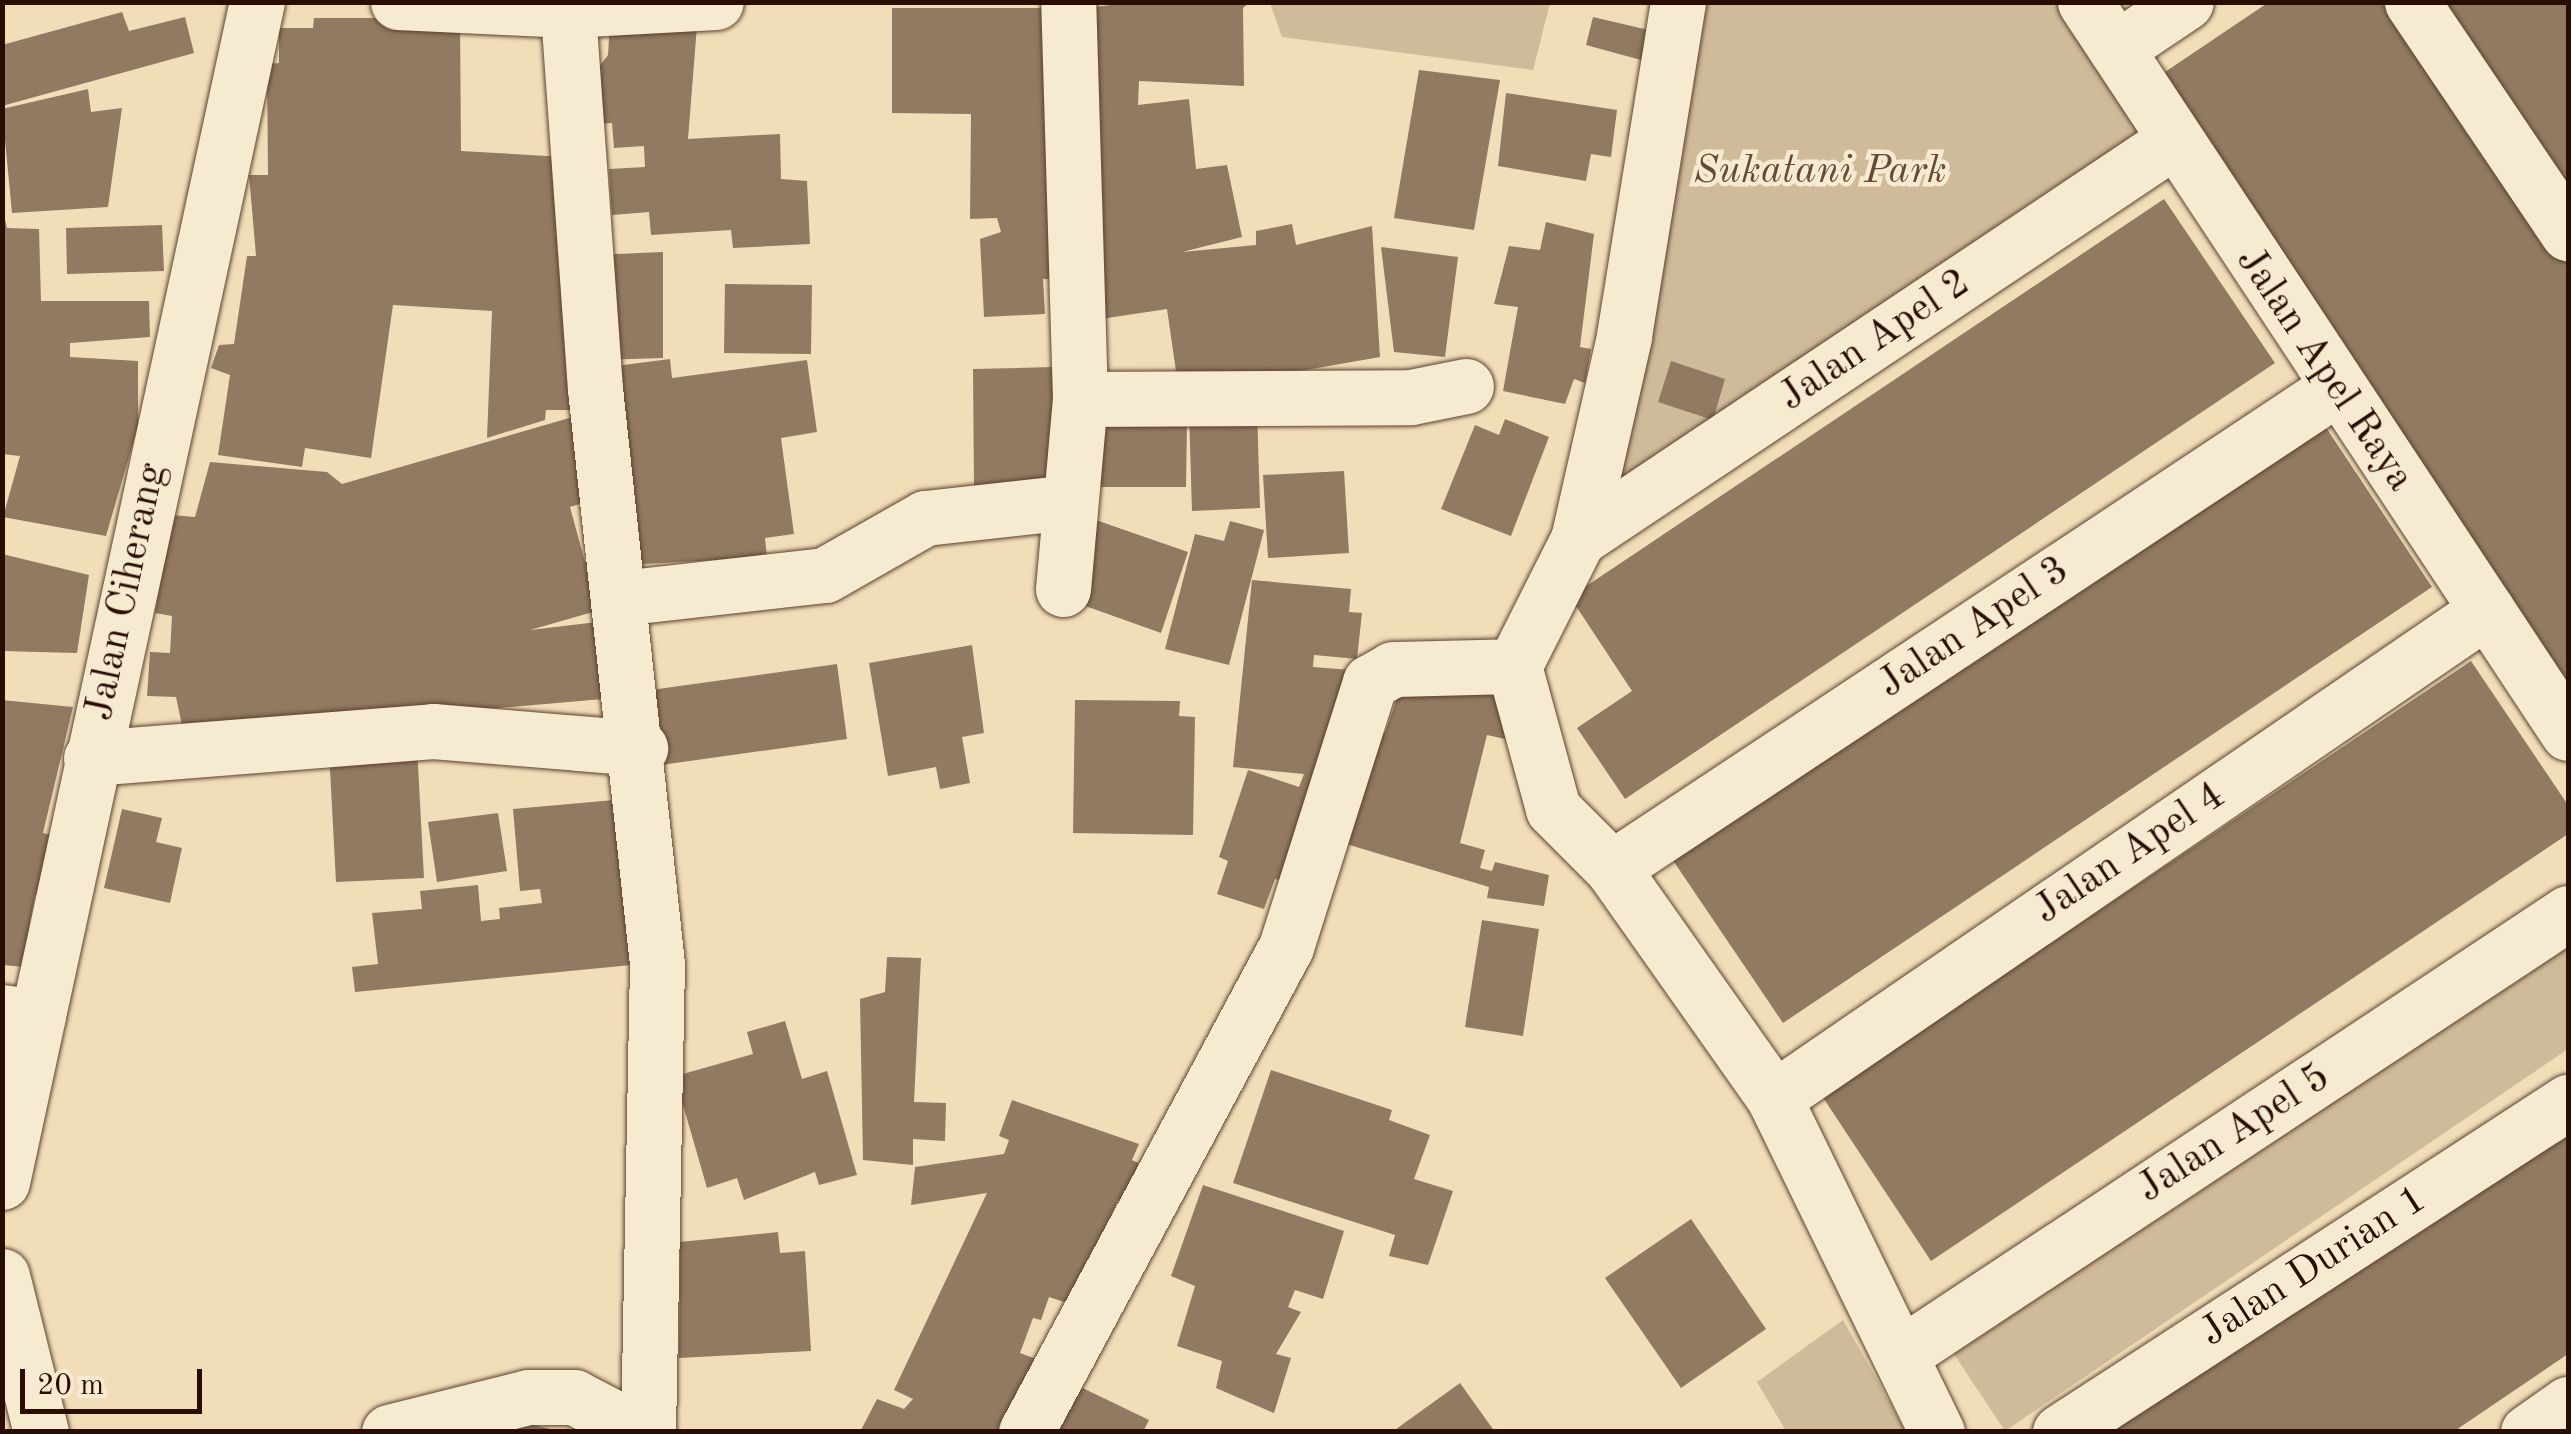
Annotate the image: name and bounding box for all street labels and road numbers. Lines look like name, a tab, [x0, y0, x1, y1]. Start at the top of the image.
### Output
street label: Jalan Apel Raya	[2225, 239, 2423, 501]
street label: Jalan Apel 2	[1771, 260, 1979, 422]
street label: Jalan Ciherang	[76, 459, 178, 725]
street label: Jalan Apel 3	[1870, 547, 2078, 709]
street label: Jalan Apel 4	[2026, 773, 2234, 935]
street label: Jalan Apel 5	[2129, 1054, 2339, 1214]
street label: Jalan Durian 1	[2192, 1176, 2436, 1358]

